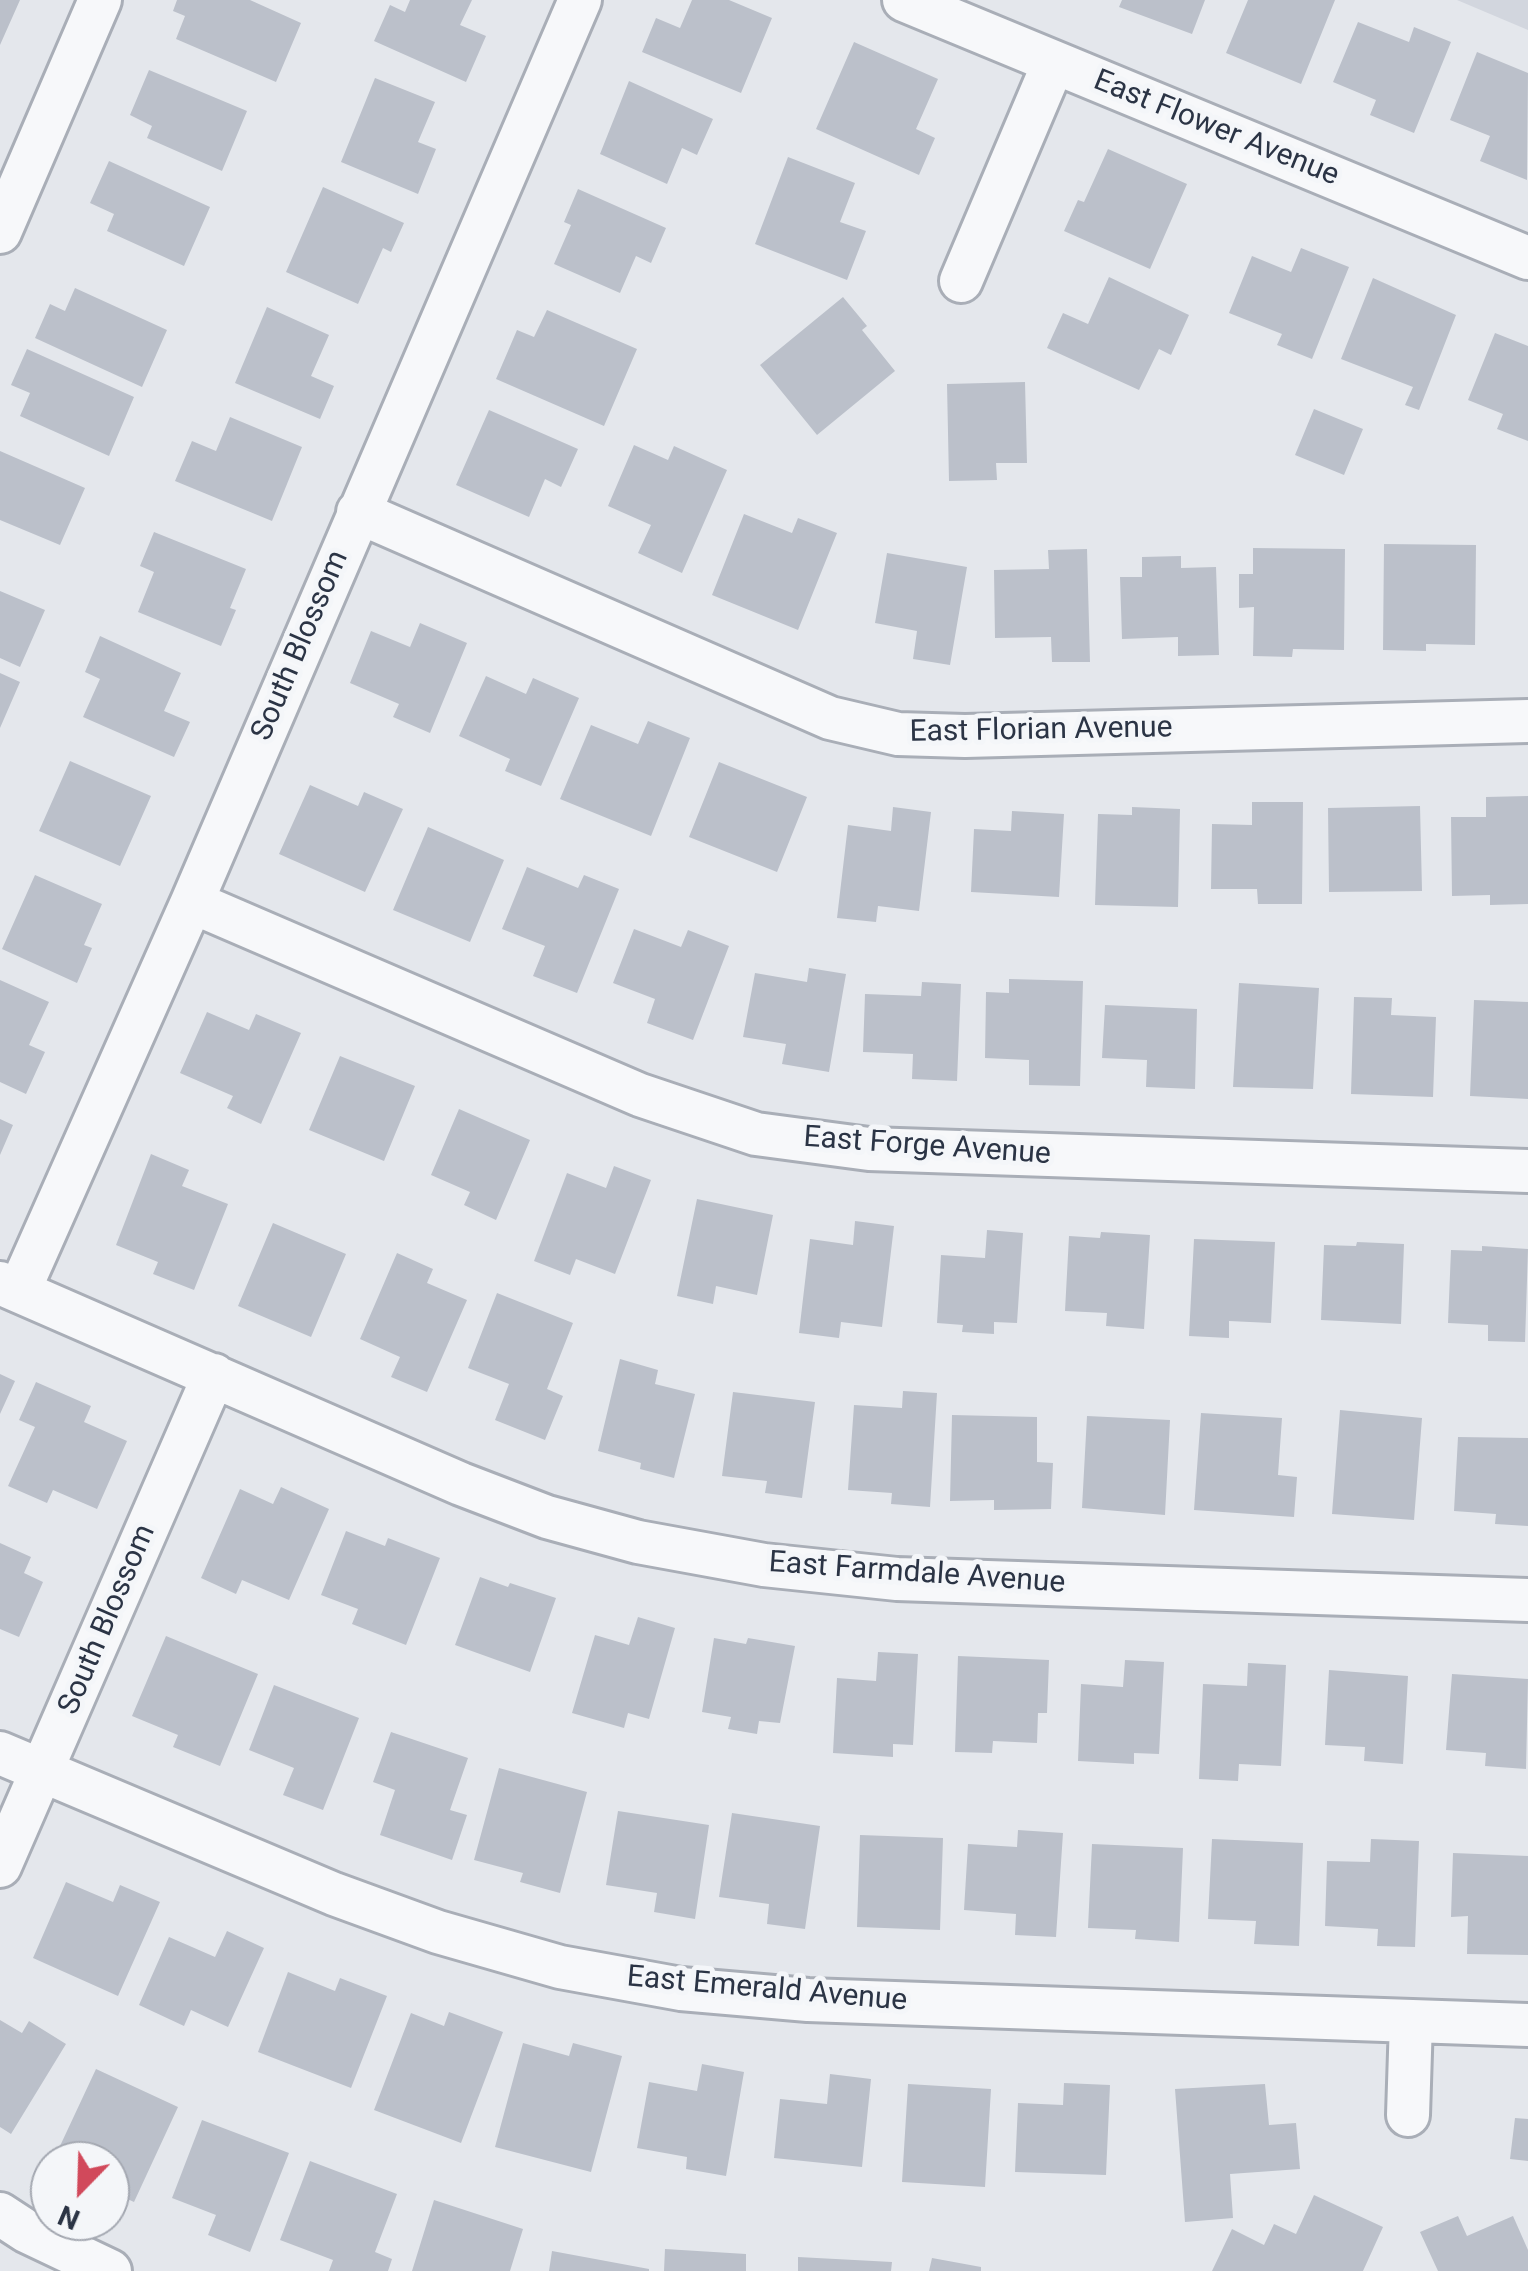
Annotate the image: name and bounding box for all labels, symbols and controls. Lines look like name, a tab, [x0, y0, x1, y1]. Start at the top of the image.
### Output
street label: East Flower Avenue	[1088, 63, 1344, 195]
street label: South Blossom	[245, 546, 357, 746]
street label: East Florian Avenue	[909, 711, 1173, 751]
street label: East Forge Avenue	[802, 1120, 1052, 1174]
street label: South Blossom	[52, 1520, 164, 1720]
street label: East Farmdale Avenue	[768, 1546, 1066, 1602]
street label: East Emerald Avenue	[625, 1960, 909, 2020]
north arrow	[30, 2141, 130, 2241]
text: N	[53, 2198, 84, 2236]

